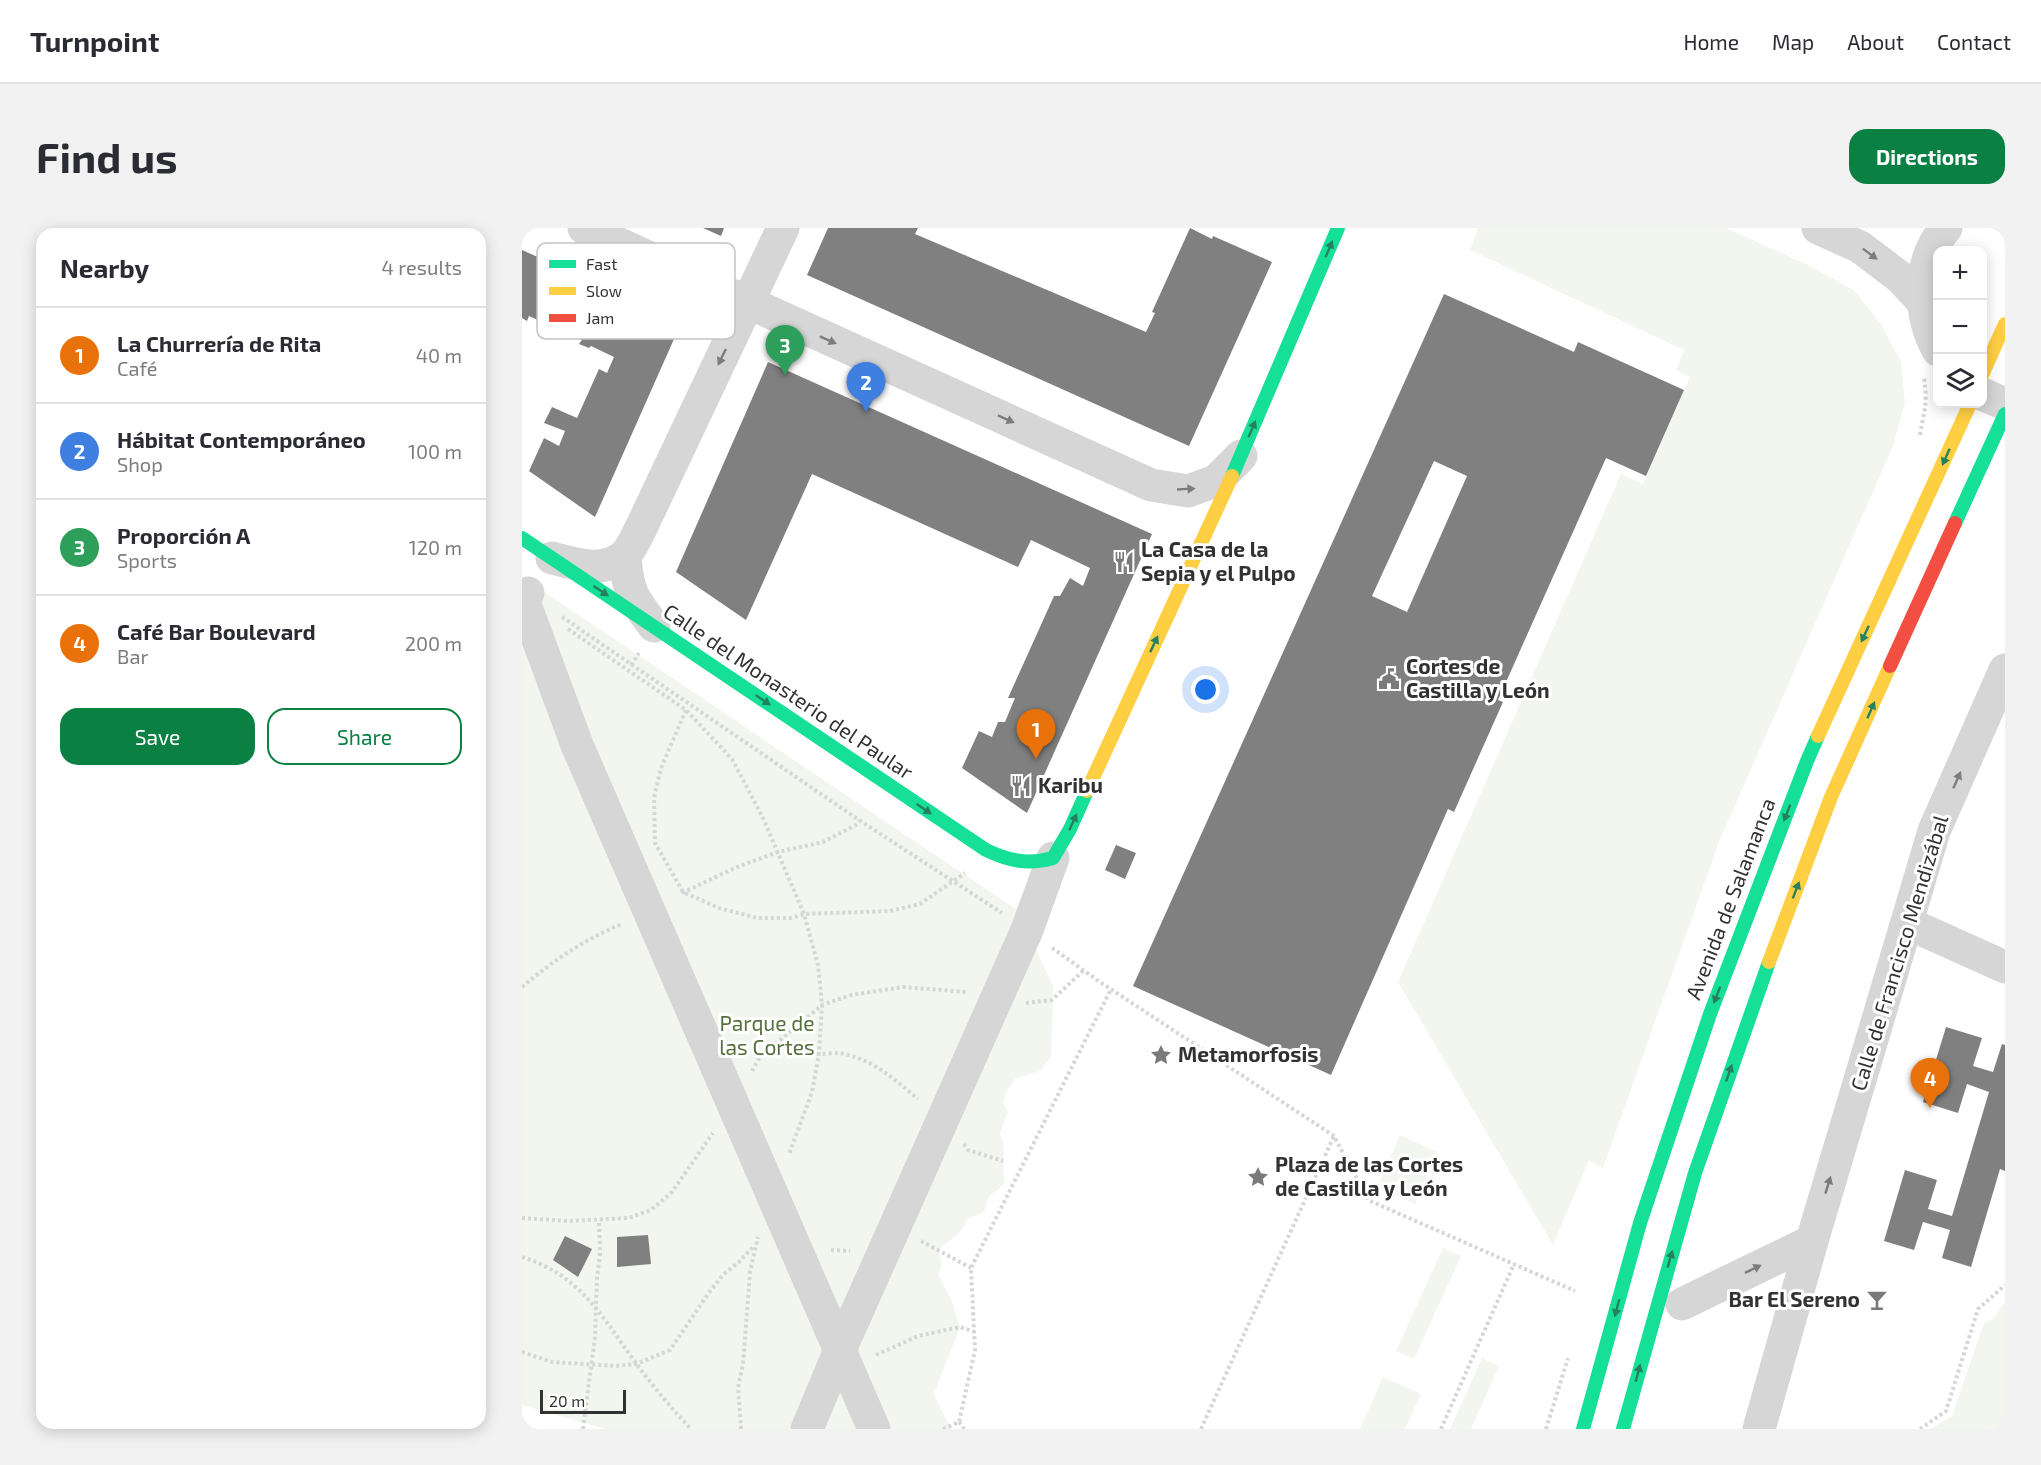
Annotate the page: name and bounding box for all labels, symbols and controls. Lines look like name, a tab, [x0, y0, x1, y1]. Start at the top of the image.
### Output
text: Turnpoint	[30, 24, 159, 58]
text: Home	[1683, 29, 1739, 54]
text: Map	[1772, 29, 1814, 54]
text: About	[1847, 29, 1904, 54]
text: Contact	[1937, 29, 2011, 54]
button: Directions	[1849, 129, 2005, 184]
text: Find us	[36, 131, 178, 181]
one-way arrow	[1324, 240, 1334, 258]
legend	[537, 243, 735, 339]
map controls	[1933, 246, 1987, 408]
button: +	[1933, 246, 1987, 300]
one-way arrow	[1862, 248, 1877, 260]
text: Nearby	[60, 252, 149, 283]
text: Fast	[586, 254, 617, 273]
text: 4 results	[382, 255, 462, 279]
text: Slow	[586, 281, 622, 300]
button: −	[1933, 300, 1987, 354]
text: Jam	[586, 308, 614, 327]
pin: 3	[766, 326, 804, 375]
text: La Churrería de Rita	[117, 330, 321, 356]
one-way arrow	[819, 335, 836, 344]
text: 1	[75, 343, 84, 367]
text: 40 m	[416, 343, 462, 367]
one-way arrow	[717, 349, 727, 366]
button: layers	[1933, 354, 1987, 408]
text: Café	[117, 356, 158, 380]
pin: 2	[846, 362, 886, 412]
one-way arrow	[997, 415, 1014, 424]
one-way arrow	[1247, 419, 1257, 437]
text: Hábitat Contemporáneo	[117, 426, 366, 452]
text: 2	[74, 439, 85, 463]
text: 100 m	[408, 439, 462, 463]
one-way arrow	[1941, 448, 1951, 466]
text: Shop	[117, 452, 163, 476]
one-way arrow	[1177, 484, 1196, 493]
text: Proporción A	[117, 522, 250, 548]
text: 3	[74, 535, 85, 559]
text: 120 m	[409, 535, 462, 559]
place label: La Casa de la Sepia y el Pulpo	[1141, 536, 1296, 586]
text: Sports	[117, 548, 177, 572]
restaurant icon: La Casa de la Sepia y el Pulpo	[1112, 550, 1136, 574]
one-way arrow	[592, 585, 608, 597]
street label: Calle del Monasterio del Paular	[659, 598, 919, 784]
text: Café Bar Boulevard	[117, 618, 316, 644]
one-way arrow	[1860, 626, 1870, 644]
text: 4	[73, 631, 86, 655]
text: 200 m	[405, 631, 462, 655]
one-way arrow	[1150, 636, 1159, 653]
text: Bar	[117, 644, 148, 668]
place label: Cortes de Castilla y León	[1406, 653, 1550, 703]
public building icon: Cortes de Castilla y León	[1377, 667, 1401, 691]
your location	[1191, 675, 1220, 704]
one-way arrow	[754, 694, 770, 706]
one-way arrow	[1866, 702, 1875, 719]
button: Save	[60, 708, 255, 765]
button: Share	[267, 708, 462, 765]
pin: 1	[1016, 710, 1056, 759]
one-way arrow	[1952, 771, 1961, 788]
place label: Karibu	[1038, 772, 1103, 797]
restaurant icon: Karibu	[1009, 774, 1033, 798]
street label: Avenida de Salamanca	[1680, 794, 1780, 1003]
one-way arrow	[916, 803, 932, 815]
one-way arrow	[1782, 804, 1791, 822]
street label: Calle de Francisco Mendizábal	[1845, 811, 1953, 1093]
one-way arrow	[1068, 813, 1077, 830]
one-way arrow	[1791, 881, 1801, 899]
one-way arrow	[1712, 986, 1721, 1004]
park label: Parque de las Cortes	[719, 1010, 815, 1059]
place label: Metamorfosis	[1178, 1041, 1318, 1066]
place icon: Metamorfosis	[1149, 1043, 1173, 1067]
pin: 4	[1910, 1058, 1950, 1108]
one-way arrow	[1725, 1064, 1734, 1082]
place label: Plaza de las Cortes de Castilla y León	[1275, 1151, 1463, 1201]
place icon: Plaza de las Cortes de Castilla y León	[1246, 1165, 1270, 1189]
one-way arrow	[1824, 1176, 1833, 1194]
one-way arrow	[1666, 1250, 1676, 1268]
one-way arrow	[1745, 1265, 1762, 1274]
place label: Bar El Sereno	[1729, 1286, 1860, 1311]
bar icon: Bar El Sereno	[1865, 1288, 1889, 1312]
one-way arrow	[1611, 1299, 1621, 1317]
one-way arrow	[1634, 1363, 1644, 1382]
scale bar	[540, 1387, 626, 1414]
text: 20 m	[549, 1391, 585, 1410]

